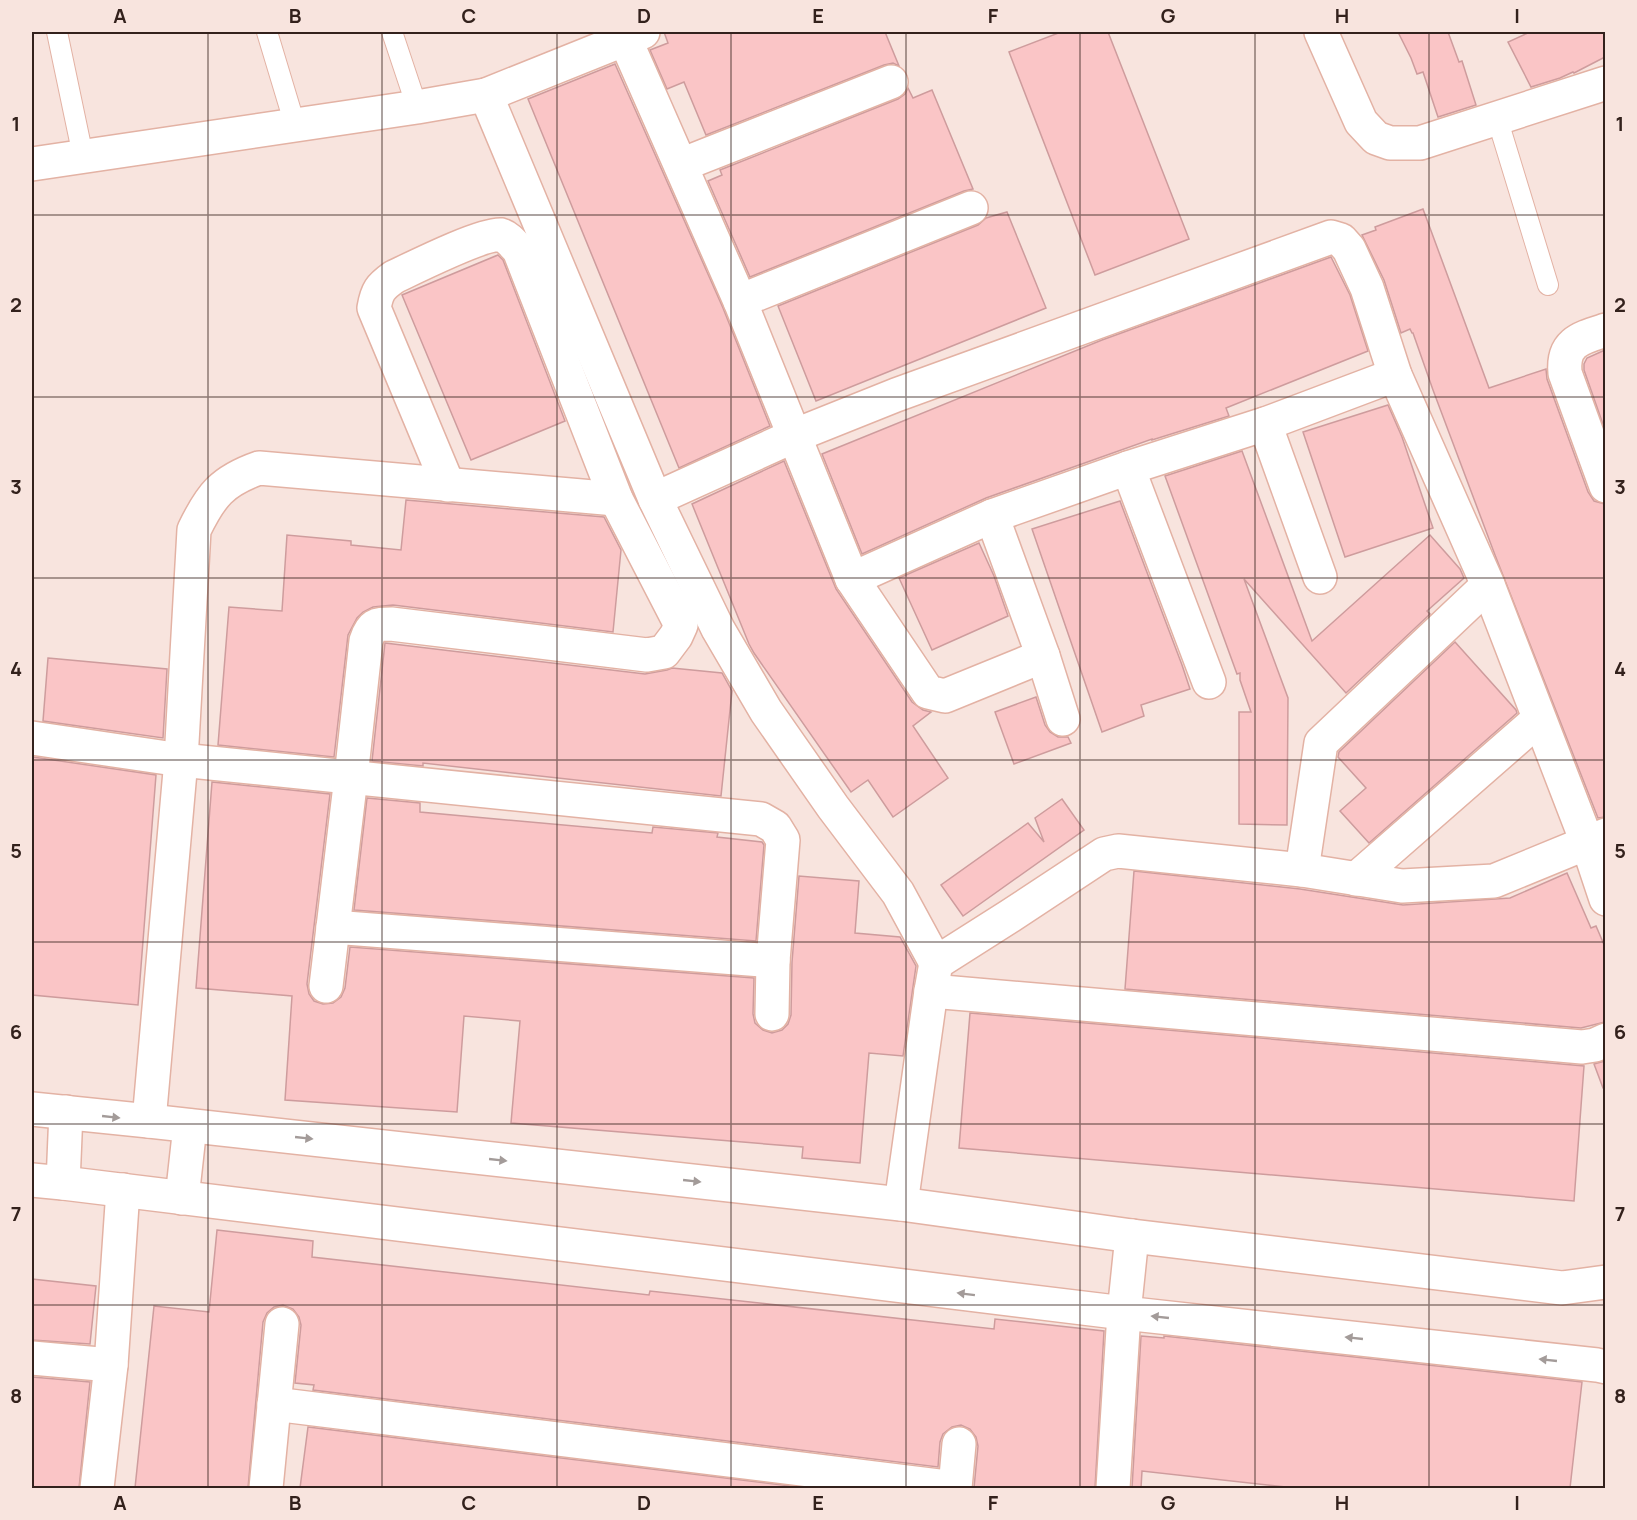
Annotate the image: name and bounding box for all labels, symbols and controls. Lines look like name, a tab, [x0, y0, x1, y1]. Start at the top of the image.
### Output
text: A	[113, 2, 127, 29]
text: B	[289, 2, 302, 29]
text: C	[462, 2, 476, 29]
text: D	[637, 2, 651, 29]
text: E	[812, 2, 824, 29]
text: F	[988, 2, 999, 29]
text: G	[1161, 2, 1176, 29]
text: H	[1335, 2, 1349, 29]
text: I	[1514, 2, 1520, 29]
text: 1	[12, 110, 20, 137]
text: 1	[1616, 110, 1624, 137]
text: 2	[10, 291, 22, 318]
text: 2	[1614, 291, 1626, 318]
text: 3	[10, 473, 22, 500]
text: 3	[1614, 473, 1626, 500]
text: 4	[10, 655, 22, 682]
text: 4	[1614, 655, 1626, 682]
text: 5	[10, 837, 22, 864]
text: 5	[1614, 837, 1626, 864]
text: 6	[10, 1018, 22, 1045]
text: 6	[1614, 1018, 1626, 1045]
one-way arrow	[101, 1112, 120, 1122]
one-way arrow	[295, 1133, 314, 1143]
one-way arrow	[489, 1155, 508, 1165]
one-way arrow	[683, 1176, 702, 1186]
text: 7	[11, 1200, 21, 1227]
text: 7	[1615, 1200, 1625, 1227]
one-way arrow	[957, 1289, 976, 1298]
one-way arrow	[1150, 1312, 1169, 1322]
one-way arrow	[1344, 1334, 1363, 1343]
one-way arrow	[1538, 1355, 1557, 1365]
text: 8	[10, 1382, 22, 1409]
text: 8	[1614, 1382, 1626, 1409]
text: A	[113, 1489, 127, 1516]
text: B	[289, 1489, 302, 1516]
text: C	[462, 1489, 476, 1516]
text: D	[637, 1489, 651, 1516]
text: E	[812, 1489, 824, 1516]
text: F	[988, 1489, 999, 1516]
text: G	[1161, 1489, 1176, 1516]
text: H	[1335, 1489, 1349, 1516]
text: I	[1514, 1489, 1520, 1516]

